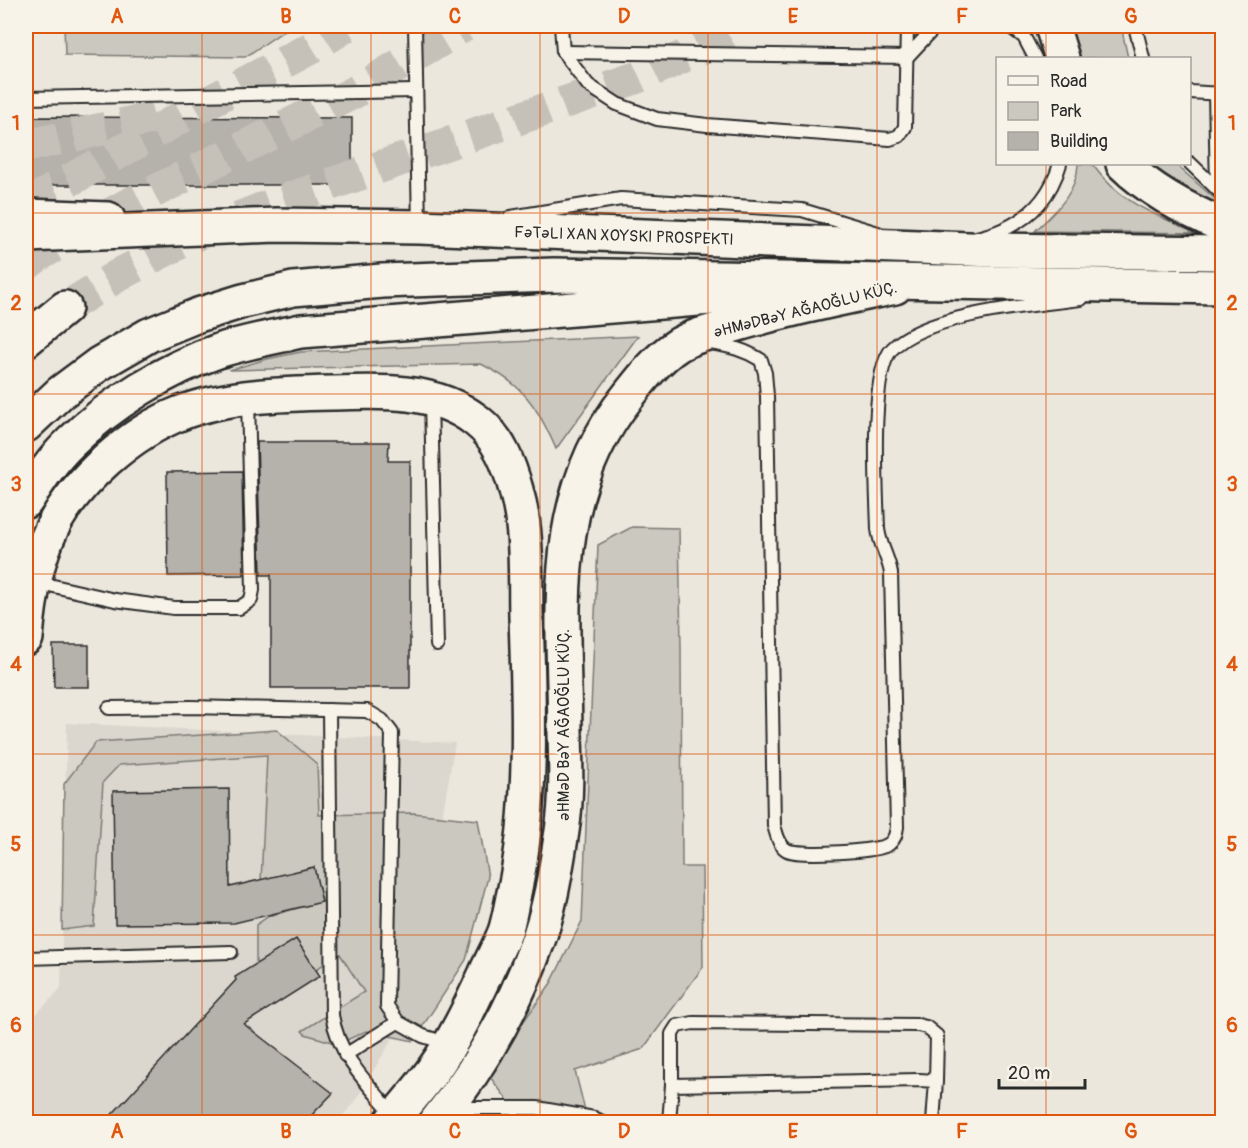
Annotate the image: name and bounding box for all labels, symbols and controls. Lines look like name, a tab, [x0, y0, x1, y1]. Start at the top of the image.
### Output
text: A	[111, 4, 124, 29]
text: B	[280, 4, 292, 29]
text: C	[449, 4, 461, 29]
text: D	[618, 4, 631, 29]
text: E	[788, 4, 799, 29]
text: F	[956, 4, 968, 29]
text: G	[1124, 4, 1138, 29]
legend	[996, 57, 1191, 165]
text: Road	[1050, 70, 1087, 93]
text: Park	[1050, 100, 1082, 123]
text: 1	[12, 111, 20, 136]
text: 1	[1228, 111, 1236, 136]
text: Building	[1050, 130, 1108, 153]
street label: FƏTƏLI XAN XOYSKI PROSPEKTI	[514, 222, 734, 250]
street label: ƏHMƏDBƏY AĞAOĞLU KÜÇ.	[711, 277, 899, 342]
text: 2	[10, 291, 22, 316]
text: 2	[1226, 291, 1238, 316]
text: 3	[10, 472, 22, 497]
text: 3	[1226, 472, 1238, 497]
street label: ƏHMƏD BƏY AĞAOĞLU KÜÇ.	[554, 629, 574, 821]
text: 4	[10, 652, 22, 677]
text: 4	[1226, 652, 1238, 677]
text: 5	[11, 832, 22, 857]
text: 5	[1227, 832, 1238, 857]
text: 6	[10, 1013, 22, 1038]
text: 6	[1226, 1013, 1238, 1038]
scale bar	[999, 1052, 1084, 1090]
text: 20 m	[1008, 1062, 1050, 1085]
text: A	[111, 1119, 124, 1144]
text: B	[280, 1119, 292, 1144]
text: C	[449, 1119, 461, 1144]
text: D	[618, 1119, 631, 1144]
text: E	[788, 1119, 799, 1144]
text: F	[956, 1119, 968, 1144]
text: G	[1124, 1119, 1138, 1144]

